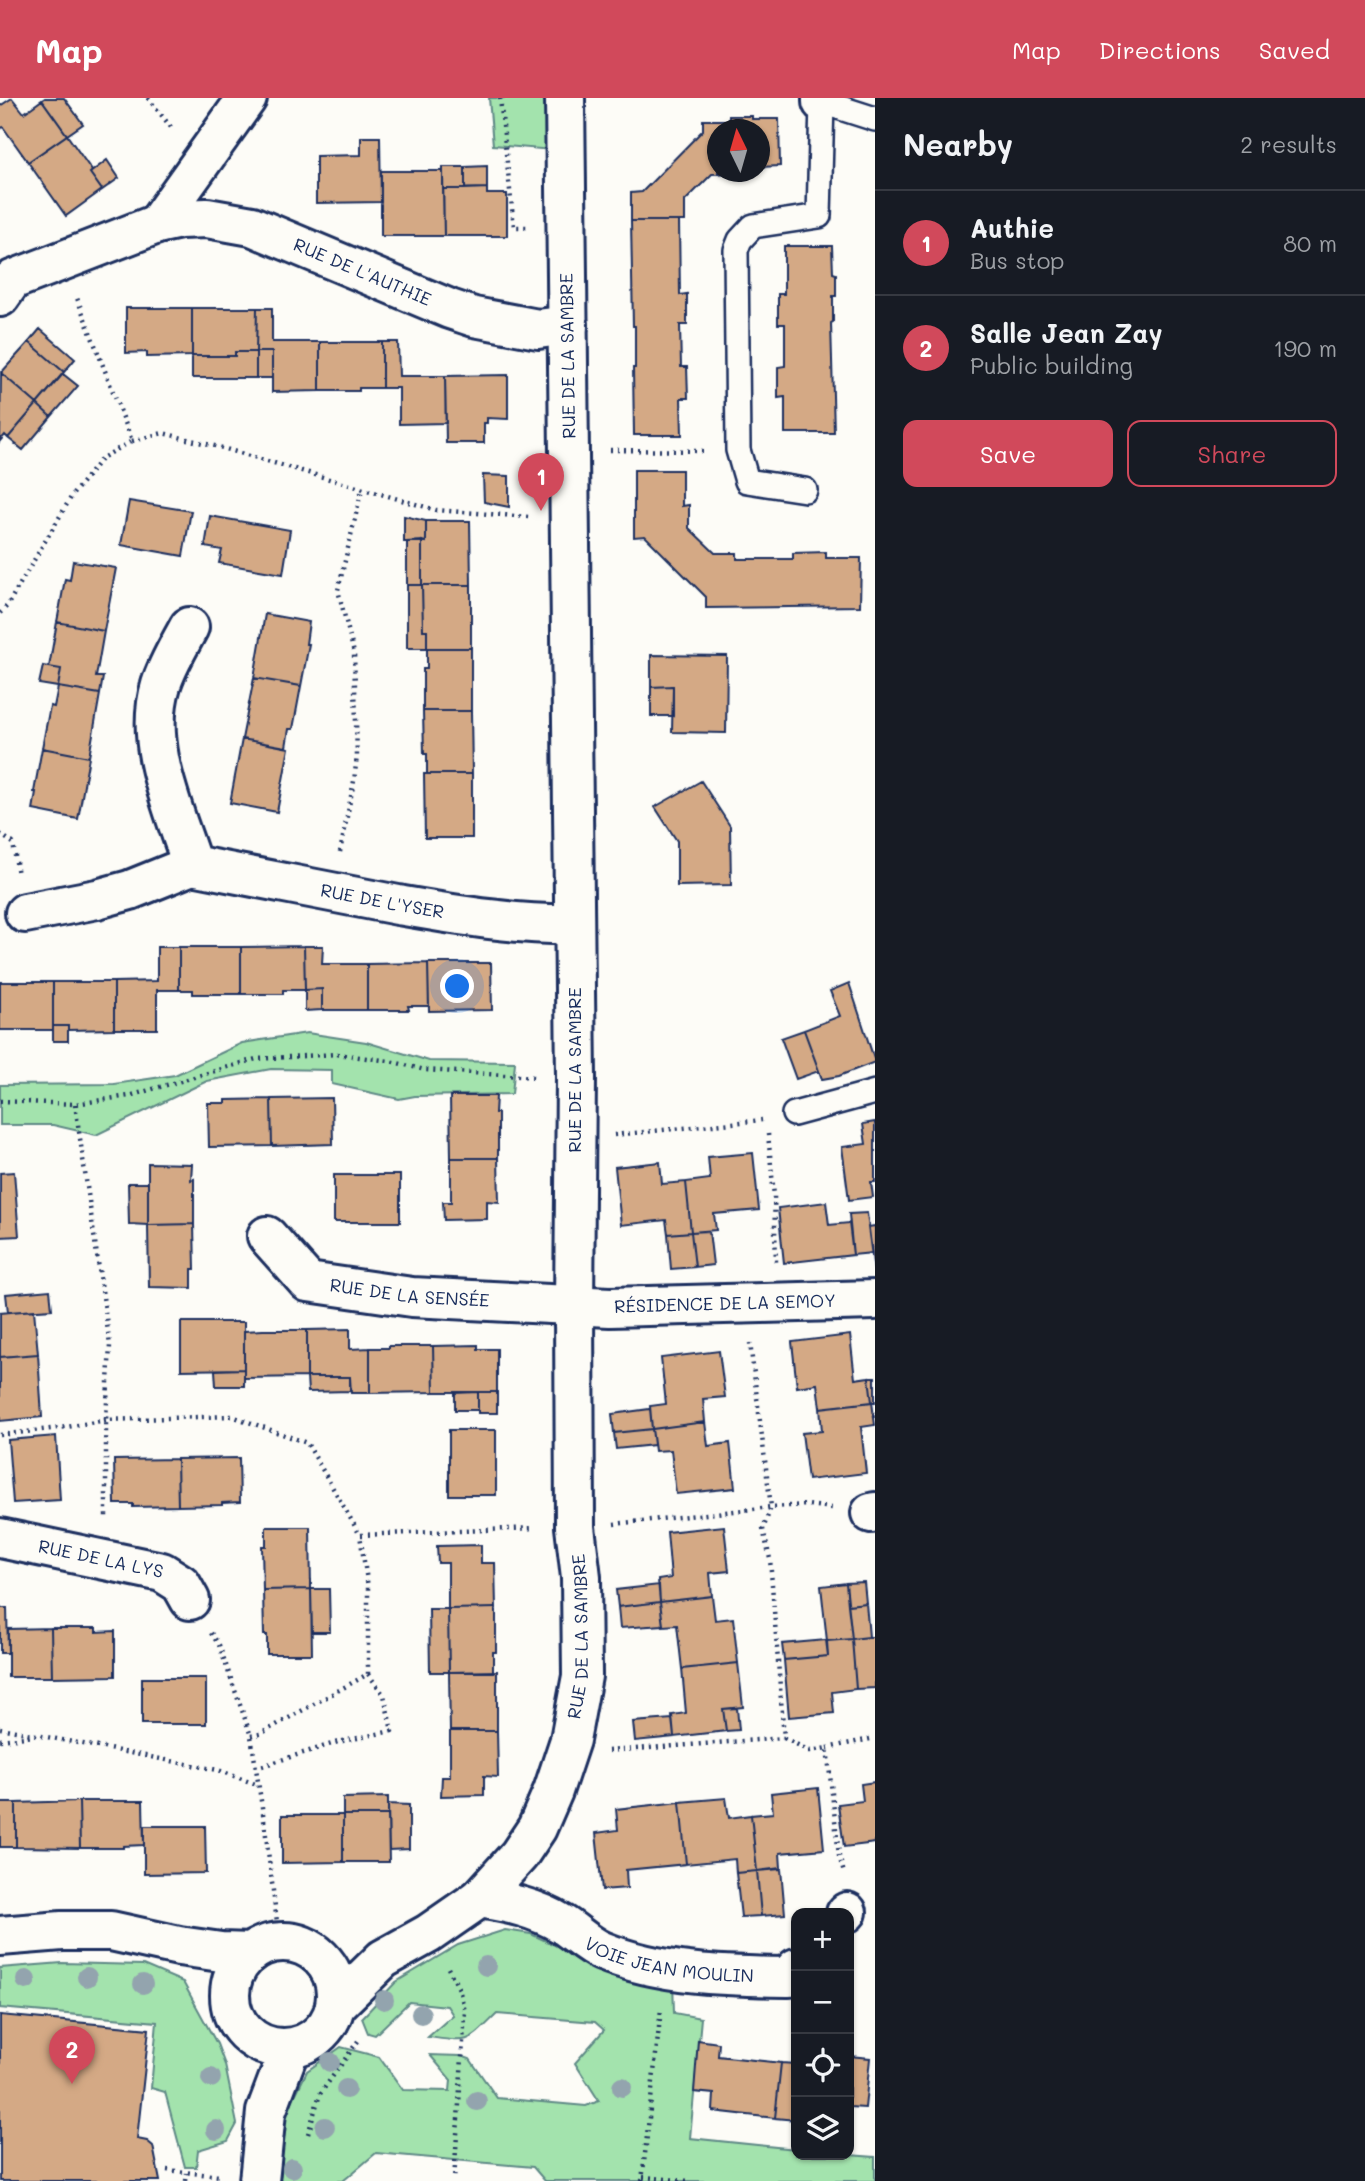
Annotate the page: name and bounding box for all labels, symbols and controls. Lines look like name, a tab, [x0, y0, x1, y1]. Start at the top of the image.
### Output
text: Map	[35, 28, 103, 71]
text: Map	[1012, 34, 1061, 65]
text: Directions	[1099, 34, 1221, 65]
text: Saved	[1259, 34, 1330, 65]
north arrow	[707, 119, 770, 182]
text: Nearby	[903, 124, 1013, 164]
text: 2 results	[1240, 129, 1337, 159]
text: Authie	[970, 211, 1054, 245]
text: 1	[921, 228, 931, 258]
text: 80 m	[1283, 228, 1337, 258]
street label: RUE DE L'AUTHIE	[290, 232, 435, 311]
text: Bus stop	[970, 245, 1065, 275]
street label: RUE DE LA SAMBRE	[554, 273, 580, 439]
text: Salle Jean Zay	[970, 316, 1163, 350]
text: 2	[920, 333, 932, 363]
text: 190 m	[1273, 333, 1337, 363]
text: Public building	[970, 350, 1133, 380]
button: Save	[903, 420, 1113, 487]
button: Share	[1127, 420, 1337, 487]
pin: 1	[518, 453, 564, 511]
street label: RUE DE L'YSER	[318, 877, 446, 924]
your location	[440, 969, 474, 1003]
street label: RUE DE LA SAMBRE	[562, 987, 586, 1153]
street label: RUE DE LA SENSÉE	[328, 1272, 490, 1312]
street label: RÉSIDENCE DE LA SEMOY	[614, 1288, 836, 1318]
street label: RUE DE LA LYS	[36, 1533, 166, 1583]
street label: RUE DE LA SAMBRE	[561, 1553, 593, 1721]
map controls	[791, 1908, 854, 2160]
button: +	[791, 1908, 854, 1971]
street label: VOIE JEAN MOULIN	[580, 1931, 754, 1987]
button: −	[791, 1971, 854, 2034]
pin: 2	[49, 2026, 95, 2084]
button: locate	[791, 2034, 854, 2097]
button: layers	[791, 2097, 854, 2160]

